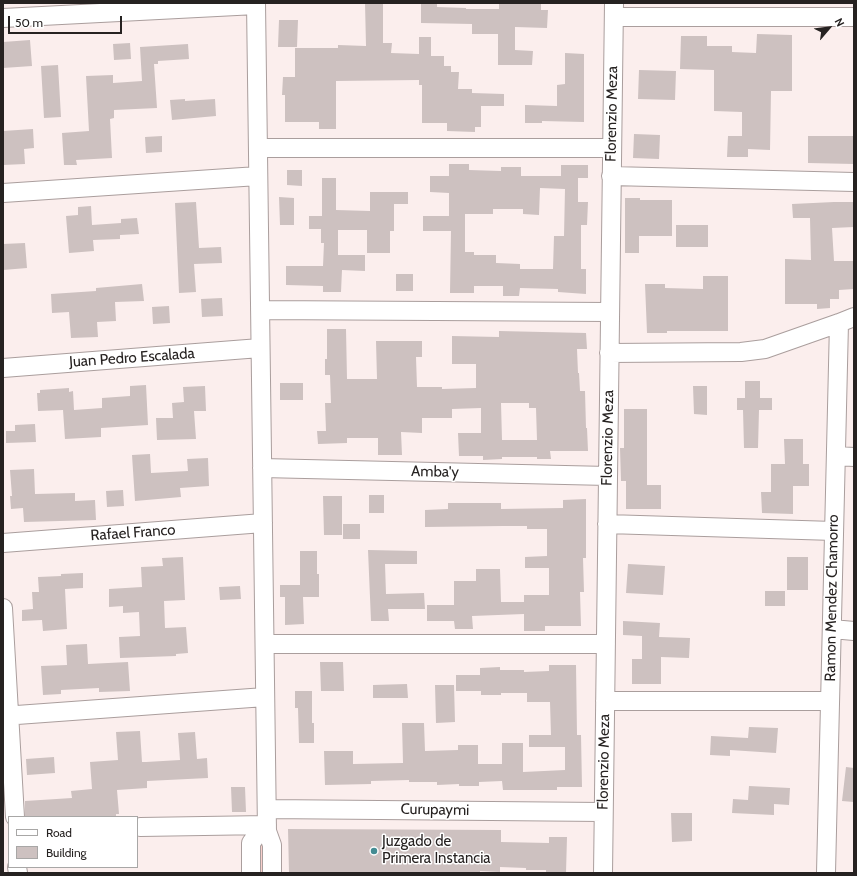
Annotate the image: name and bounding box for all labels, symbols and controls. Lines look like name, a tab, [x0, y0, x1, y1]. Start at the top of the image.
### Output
scale bar	[10, 8, 124, 34]
north arrow	[809, 8, 849, 48]
text: 50 m	[15, 15, 43, 30]
text: N	[832, 16, 848, 29]
street label: Florenzio Meza	[602, 66, 622, 162]
street label: Juan Pedro Escalada	[69, 345, 195, 371]
street label: Florenzio Meza	[598, 390, 618, 486]
street label: Amba'y	[411, 463, 459, 481]
street label: Ramon Mendez Chamorro	[822, 514, 842, 682]
street label: Rafael Franco	[90, 521, 176, 545]
street label: Florenzio Meza	[594, 714, 614, 810]
street label: Curupaymi	[401, 800, 469, 820]
legend	[8, 816, 138, 868]
text: Road	[46, 825, 72, 840]
place label: Juzgado de Primera Instancia	[382, 833, 491, 868]
text: Building	[46, 845, 87, 860]
marker: Juzgado de Primera Instancia	[369, 846, 379, 856]

